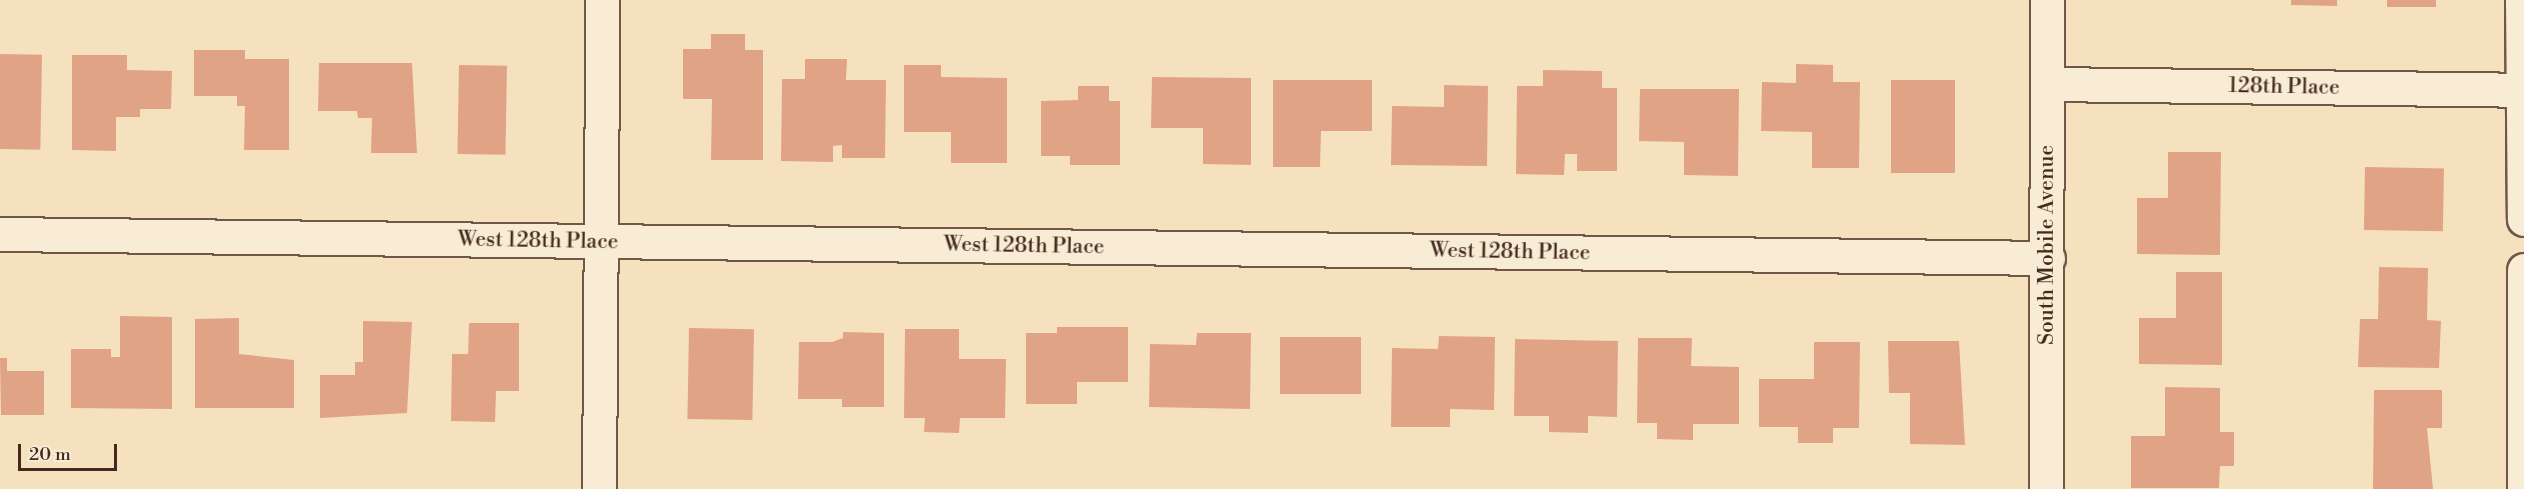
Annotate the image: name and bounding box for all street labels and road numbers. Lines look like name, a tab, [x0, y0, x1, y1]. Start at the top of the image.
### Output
street label: 128th Place	[2228, 73, 2340, 101]
street label: South Mobile Avenue	[2034, 145, 2060, 345]
street label: West 128th Place	[457, 227, 619, 255]
street label: West 128th Place	[943, 232, 1105, 260]
street label: West 128th Place	[1429, 238, 1591, 266]

